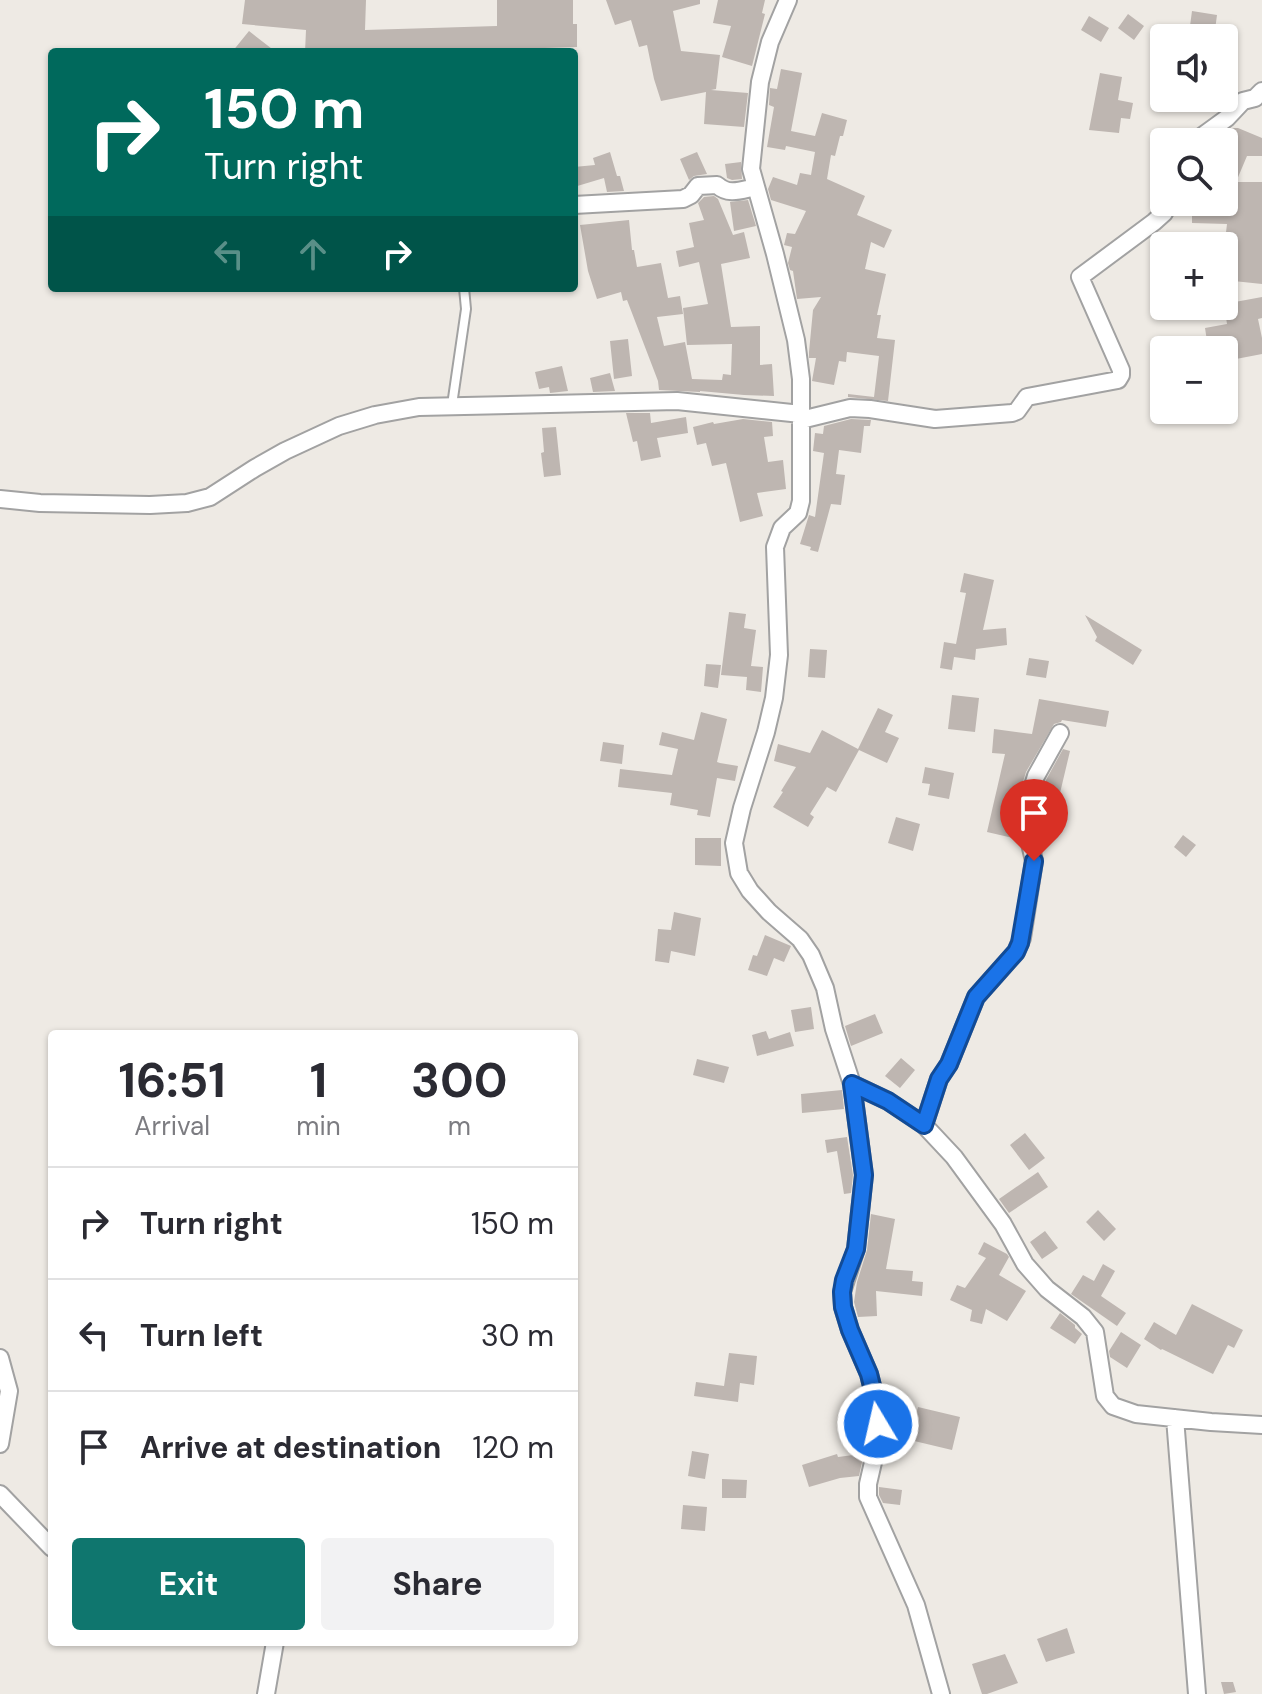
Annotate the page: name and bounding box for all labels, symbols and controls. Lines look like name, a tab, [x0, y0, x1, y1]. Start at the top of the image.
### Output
map controls	[1150, 24, 1238, 424]
button: sound	[1150, 24, 1238, 112]
text: 150 m	[204, 72, 365, 145]
icon: right	[72, 80, 176, 184]
button: search	[1150, 128, 1238, 216]
text: Turn right	[204, 143, 363, 190]
icon: left	[207, 232, 251, 276]
icon: ahead	[291, 232, 335, 276]
icon: right	[375, 232, 419, 276]
button: +	[1150, 232, 1238, 320]
button: −	[1150, 336, 1238, 424]
pin	[1000, 779, 1068, 861]
icon: arrive	[1012, 791, 1056, 835]
text: 16:51	[118, 1049, 226, 1112]
text: 1	[310, 1049, 327, 1112]
text: 300	[411, 1049, 508, 1112]
text: Arrival	[134, 1109, 210, 1143]
text: min	[296, 1109, 341, 1143]
text: m	[448, 1109, 471, 1143]
icon: right	[72, 1201, 116, 1245]
text: Turn right	[140, 1204, 283, 1243]
text: 150 m	[471, 1204, 554, 1243]
icon: left	[72, 1313, 116, 1357]
text: Turn left	[140, 1316, 263, 1355]
text: 30 m	[481, 1316, 554, 1355]
position arrow	[836, 1382, 920, 1466]
icon: arrive	[72, 1425, 116, 1469]
text: Arrive at destination	[140, 1428, 441, 1467]
text: 120 m	[472, 1428, 554, 1467]
button: Exit	[72, 1538, 305, 1630]
button: Share	[321, 1538, 554, 1630]

